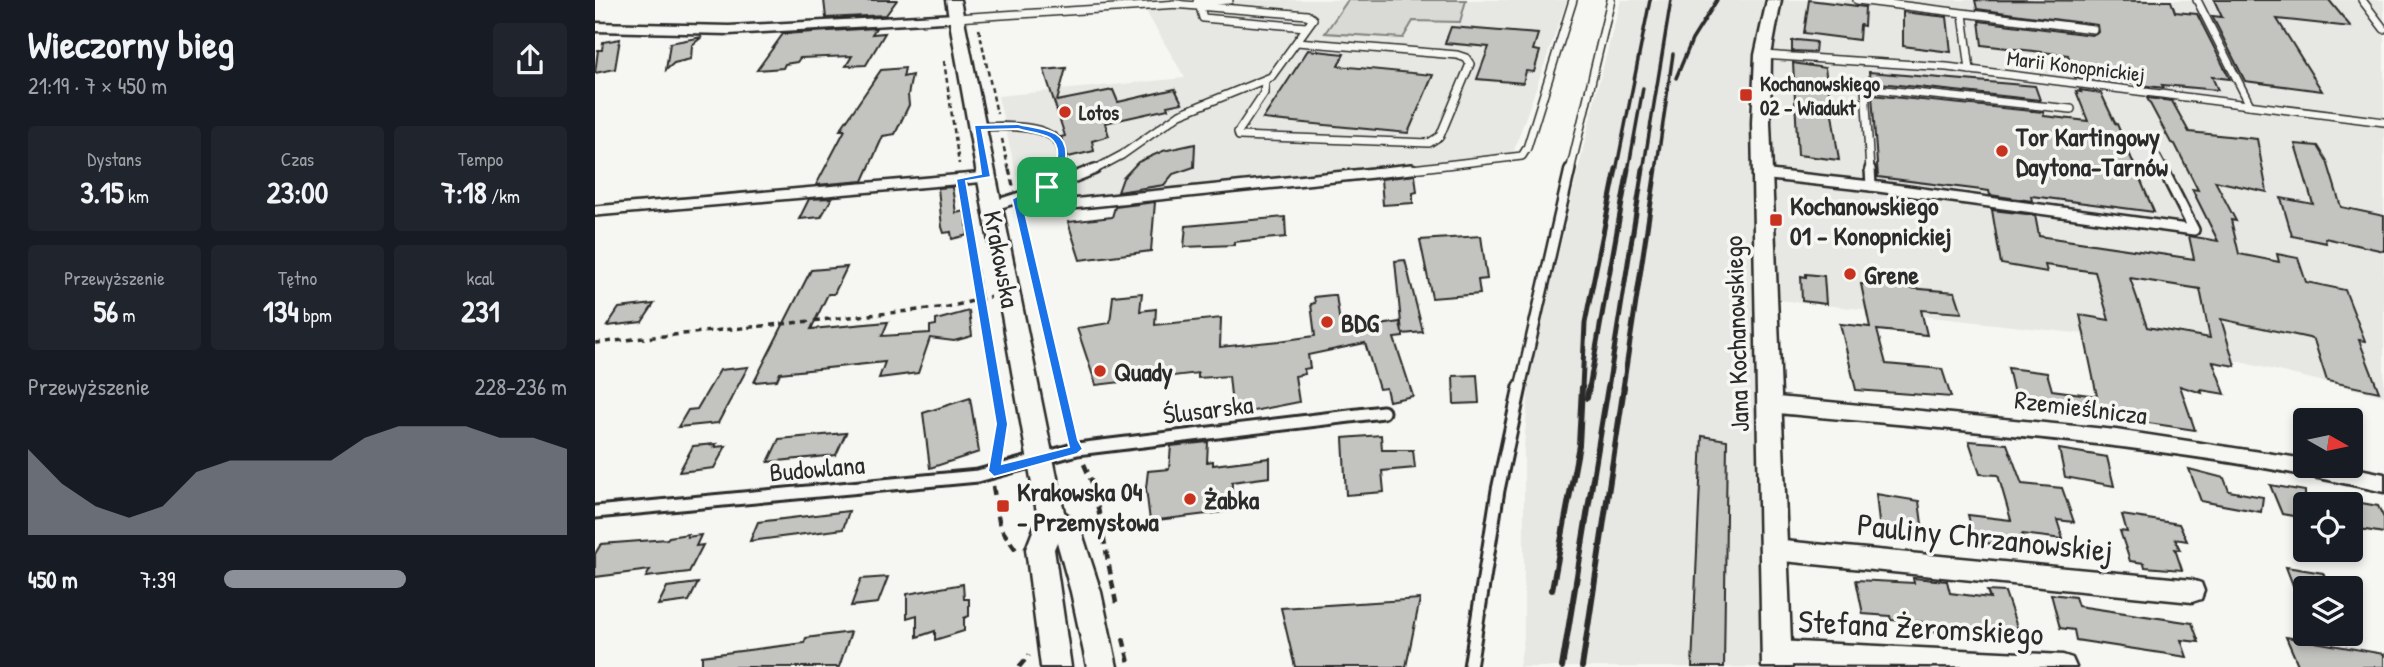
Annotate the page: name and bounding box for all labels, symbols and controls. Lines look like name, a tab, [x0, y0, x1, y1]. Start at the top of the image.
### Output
text: Wieczorny bieg	[28, 18, 234, 70]
button: share	[493, 23, 567, 97]
street label: Marii Konopnickiej	[2005, 43, 2147, 89]
place label: Kochanowskiego 02 - Wiadukt	[1760, 69, 1881, 122]
text: 21:19 · 7 × 450 m	[28, 70, 167, 101]
marker: Kochanowskiego 02 - Wiadukt	[1738, 87, 1754, 103]
place label: Lotos	[1079, 98, 1119, 127]
marker: Lotos	[1057, 104, 1073, 120]
place label: Tor Kartingowy Daytona-Tarnów	[2015, 119, 2168, 185]
marker: Tor Kartingowy Daytona-Tarnów	[1994, 143, 2010, 159]
text: Dystans	[87, 146, 142, 172]
text: Czas	[281, 146, 314, 172]
text: Tempo	[458, 146, 503, 172]
pin	[1017, 157, 1077, 217]
icon: arrive	[1028, 168, 1066, 206]
text: 3.15	[80, 172, 124, 212]
text: 23:00	[267, 172, 328, 212]
text: 7:18	[441, 172, 487, 212]
text: km	[124, 183, 149, 209]
text: /km	[487, 183, 520, 209]
place label: Kochanowskiego 01 - Konopnickiej	[1790, 188, 1952, 254]
street label: Krakowska	[975, 208, 1029, 310]
marker: Kochanowskiego 01 - Konopnickiej	[1768, 212, 1784, 228]
street label: Jana Kochanowskiego	[1715, 235, 1757, 433]
place label: Grene	[1864, 257, 1920, 292]
text: Przewyższenie	[64, 265, 165, 291]
text: Tętno	[278, 265, 317, 291]
text: kcal	[467, 265, 494, 291]
marker: Grene	[1842, 266, 1858, 282]
text: 56	[94, 291, 118, 331]
text: 134	[263, 291, 299, 331]
text: 231	[461, 291, 500, 331]
text: m	[118, 302, 135, 328]
text: bpm	[299, 302, 332, 328]
place label: BDG	[1341, 305, 1380, 340]
marker: BDG	[1319, 314, 1335, 330]
place label: Quady	[1114, 354, 1173, 390]
marker: Quady	[1092, 363, 1108, 379]
text: Przewyższenie	[28, 371, 150, 402]
text: 228–236 m	[475, 371, 567, 402]
street label: Rzemieślnicza	[2013, 382, 2149, 432]
street label: Ślusarska	[1161, 386, 1255, 432]
north arrow	[2293, 408, 2363, 478]
map controls	[2293, 408, 2363, 646]
street label: Budowlana	[768, 446, 866, 490]
place label: Krakowska 04 - Przemysłowa	[1017, 474, 1160, 540]
place label: Żabka	[1204, 482, 1260, 517]
marker: Żabka	[1182, 491, 1198, 507]
button: locate	[2293, 492, 2363, 562]
marker: Krakowska 04 - Przemysłowa	[995, 498, 1011, 514]
street label: Pauliny Chrzanowskiej	[1855, 502, 2115, 572]
text: 450 m	[28, 564, 78, 595]
text: 7:39	[140, 564, 175, 595]
button: layers	[2293, 576, 2363, 646]
street label: Stefana Żeromskiego	[1797, 599, 2045, 655]

